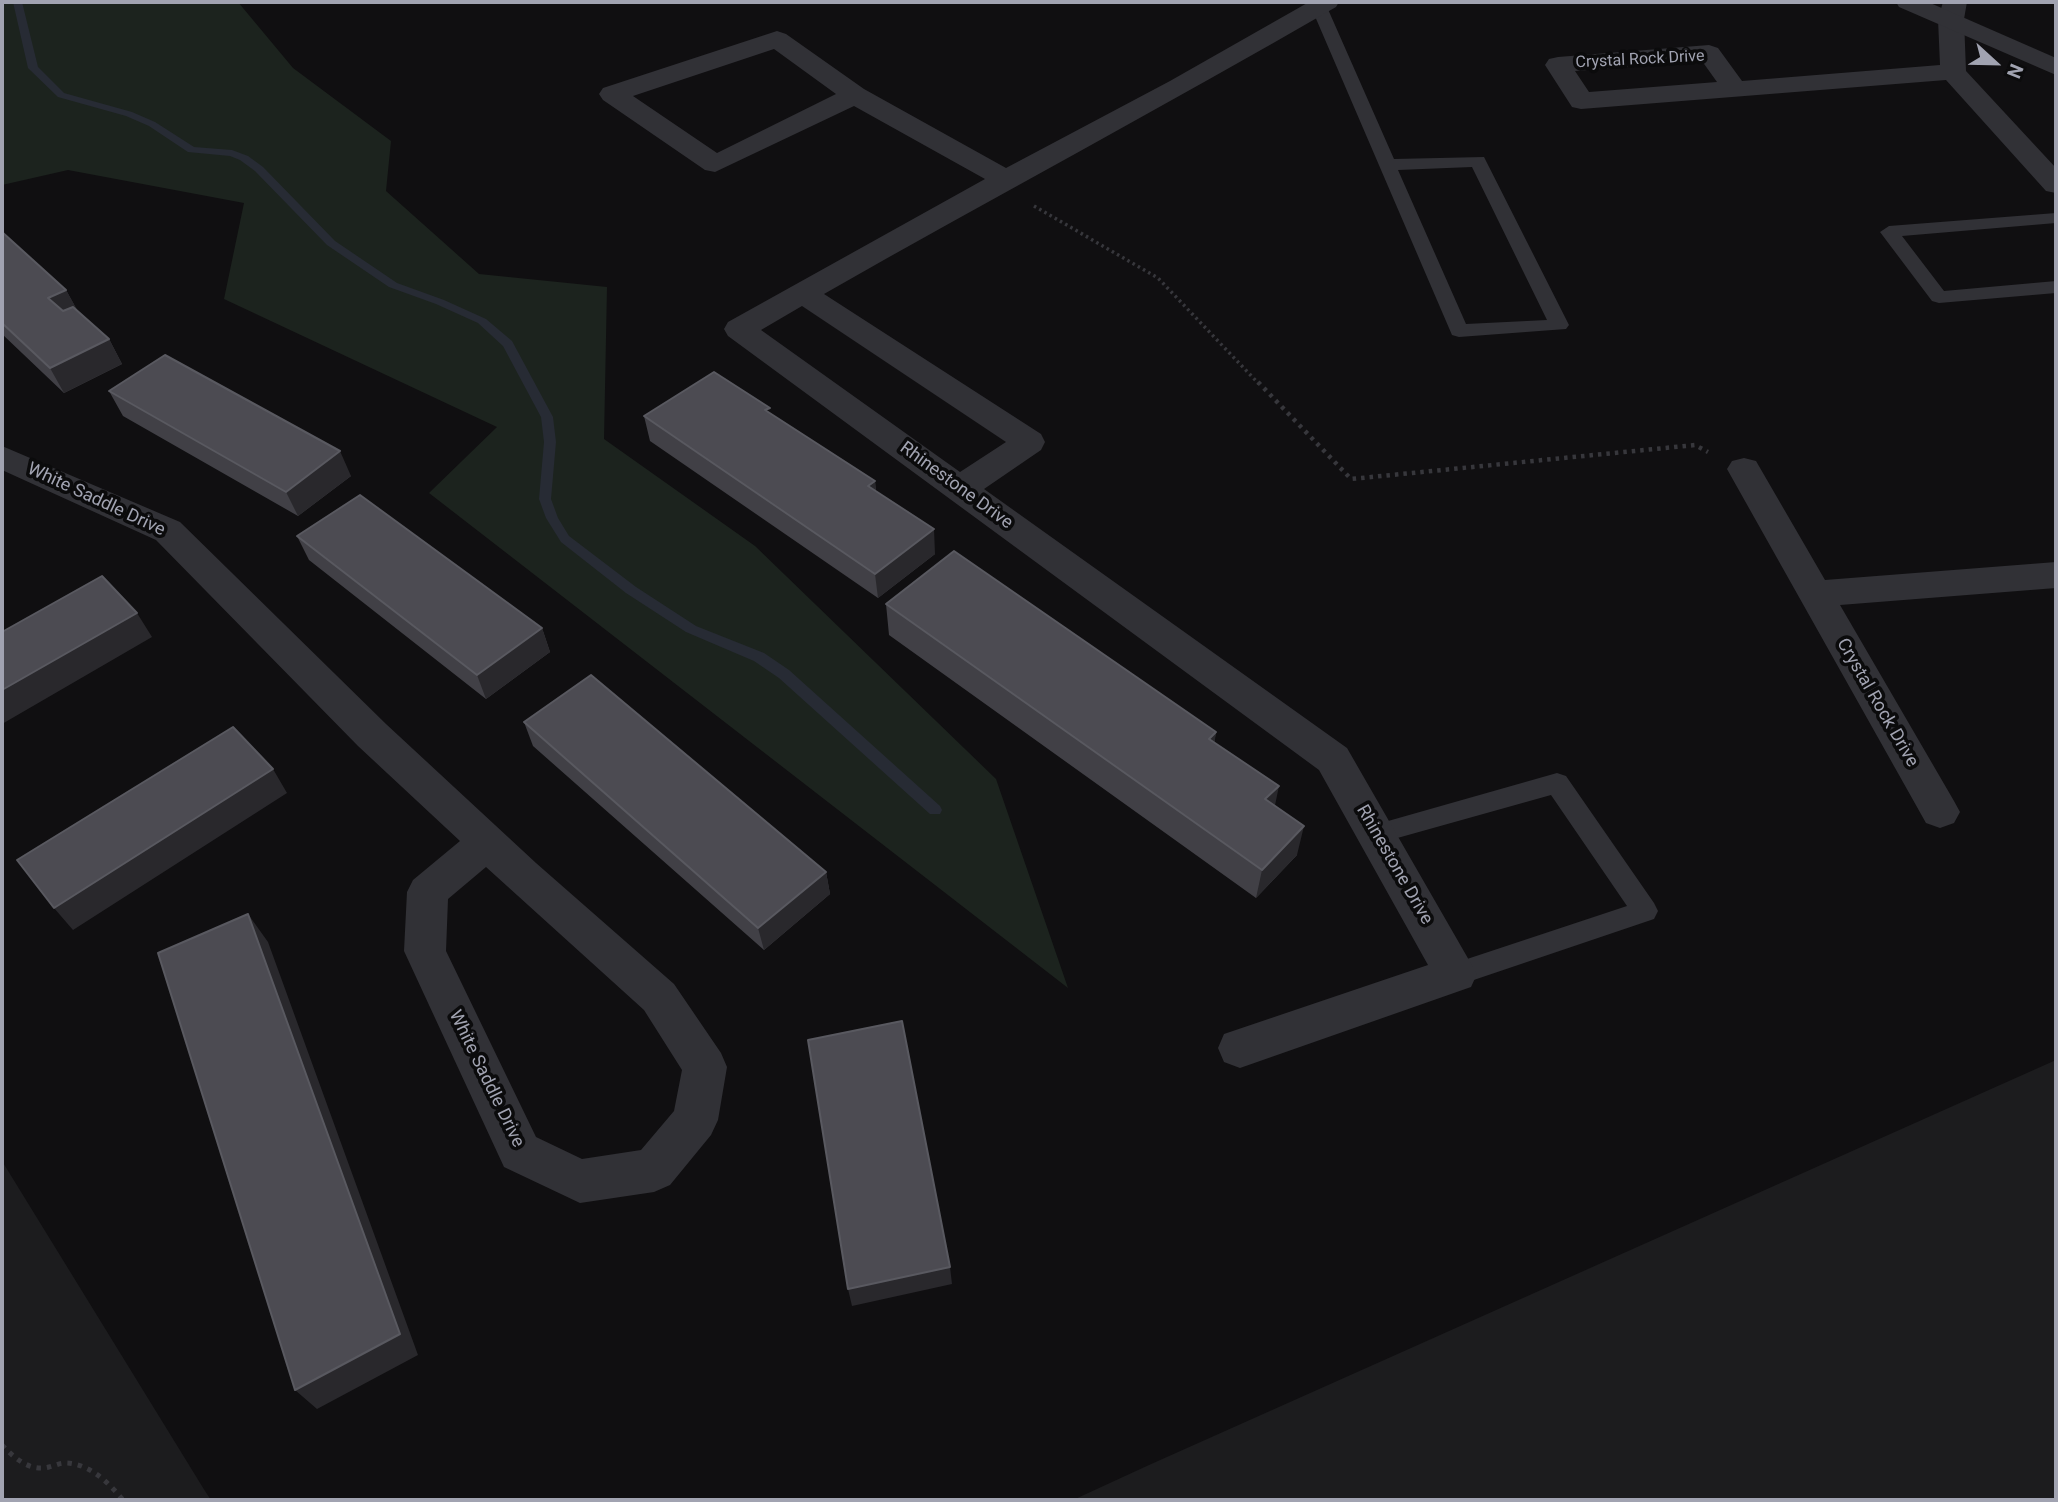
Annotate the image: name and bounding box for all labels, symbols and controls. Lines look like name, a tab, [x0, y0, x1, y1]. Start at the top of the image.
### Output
north arrow	[1960, 28, 2030, 98]
street label: Crystal Rock Drive	[1575, 47, 1705, 73]
text: N	[2002, 61, 2028, 82]
street label: Rhinestone Drive	[895, 438, 1017, 534]
street label: White Saddle Drive	[24, 459, 168, 541]
street label: Crystal Rock Drive	[1831, 635, 1923, 771]
street label: Rhinestone Drive	[1351, 801, 1437, 929]
street label: White Saddle Drive	[443, 1007, 529, 1151]

